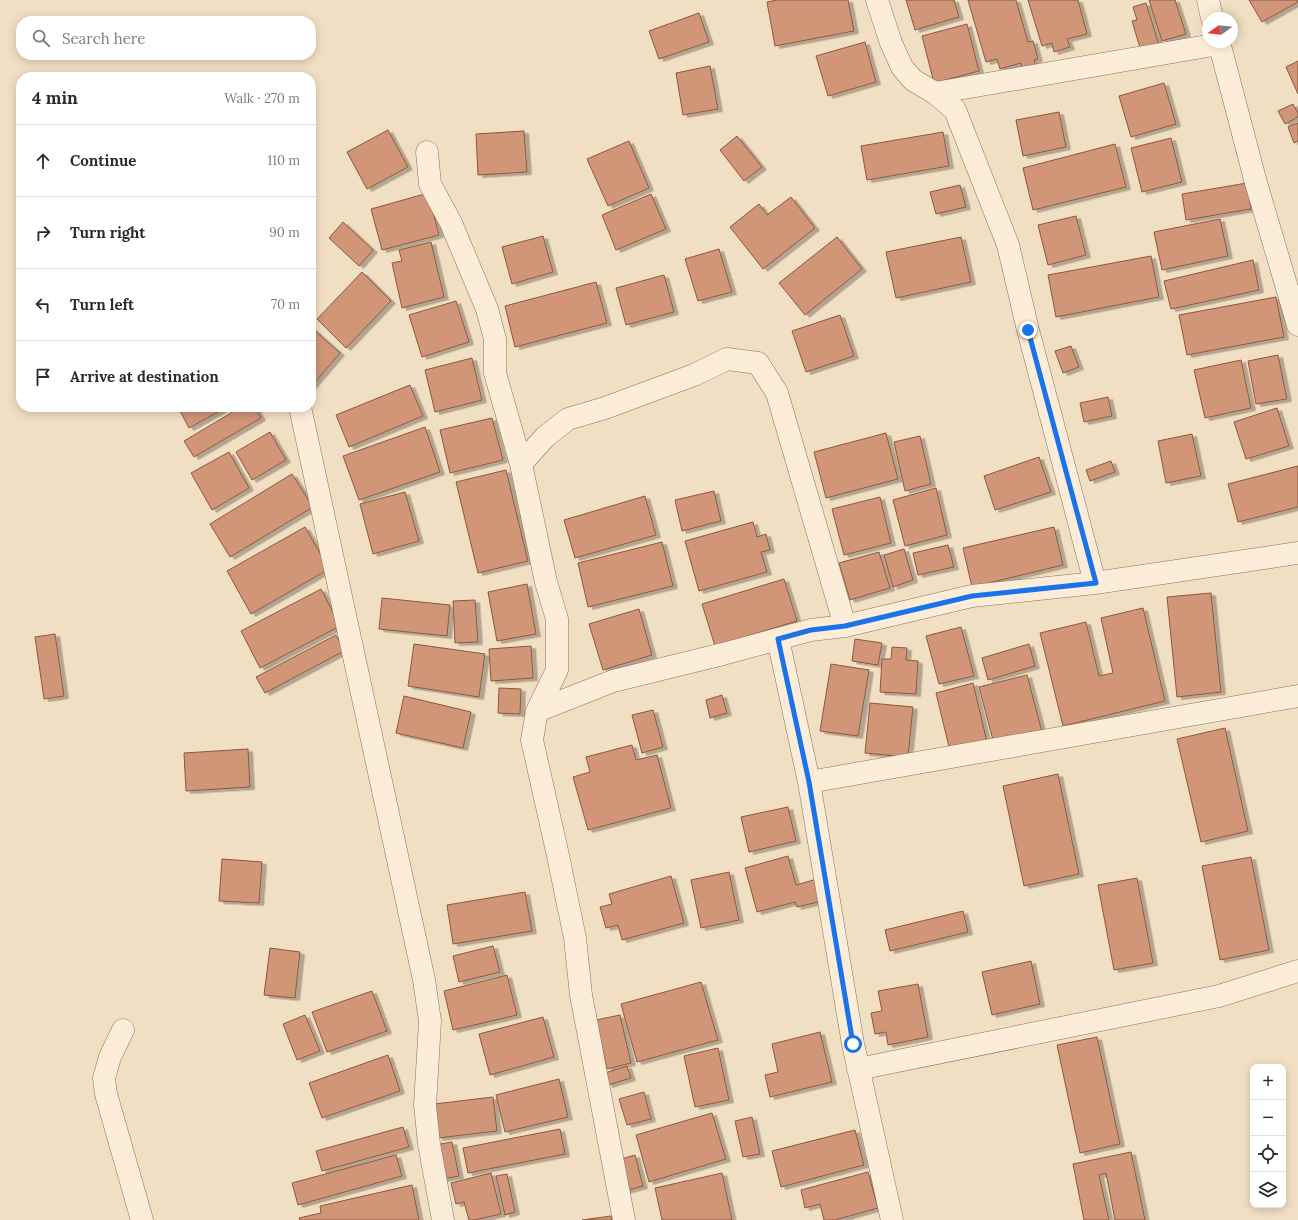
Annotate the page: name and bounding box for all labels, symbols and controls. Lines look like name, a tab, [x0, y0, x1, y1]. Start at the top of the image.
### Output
north arrow	[1202, 12, 1238, 48]
search box	[16, 16, 316, 60]
icon: search	[30, 27, 52, 49]
text: Search here	[62, 29, 145, 48]
text: 4 min	[32, 87, 78, 109]
text: Walk · 270 m	[224, 90, 300, 107]
icon: ahead	[32, 150, 54, 172]
text: Continue	[70, 151, 136, 170]
text: 110 m	[267, 152, 300, 169]
icon: right	[32, 222, 54, 244]
text: Turn right	[70, 223, 146, 242]
text: 90 m	[269, 224, 300, 241]
icon: left	[32, 294, 54, 316]
text: Turn left	[70, 295, 134, 314]
text: 70 m	[271, 296, 300, 313]
route end	[1019, 321, 1037, 339]
icon: arrive	[32, 366, 54, 388]
text: Arrive at destination	[70, 367, 219, 386]
route start	[844, 1035, 862, 1053]
map controls	[1250, 1064, 1286, 1208]
button: +	[1250, 1064, 1286, 1100]
button: −	[1250, 1100, 1286, 1136]
button: locate	[1250, 1136, 1286, 1172]
button: layers	[1250, 1172, 1286, 1208]

